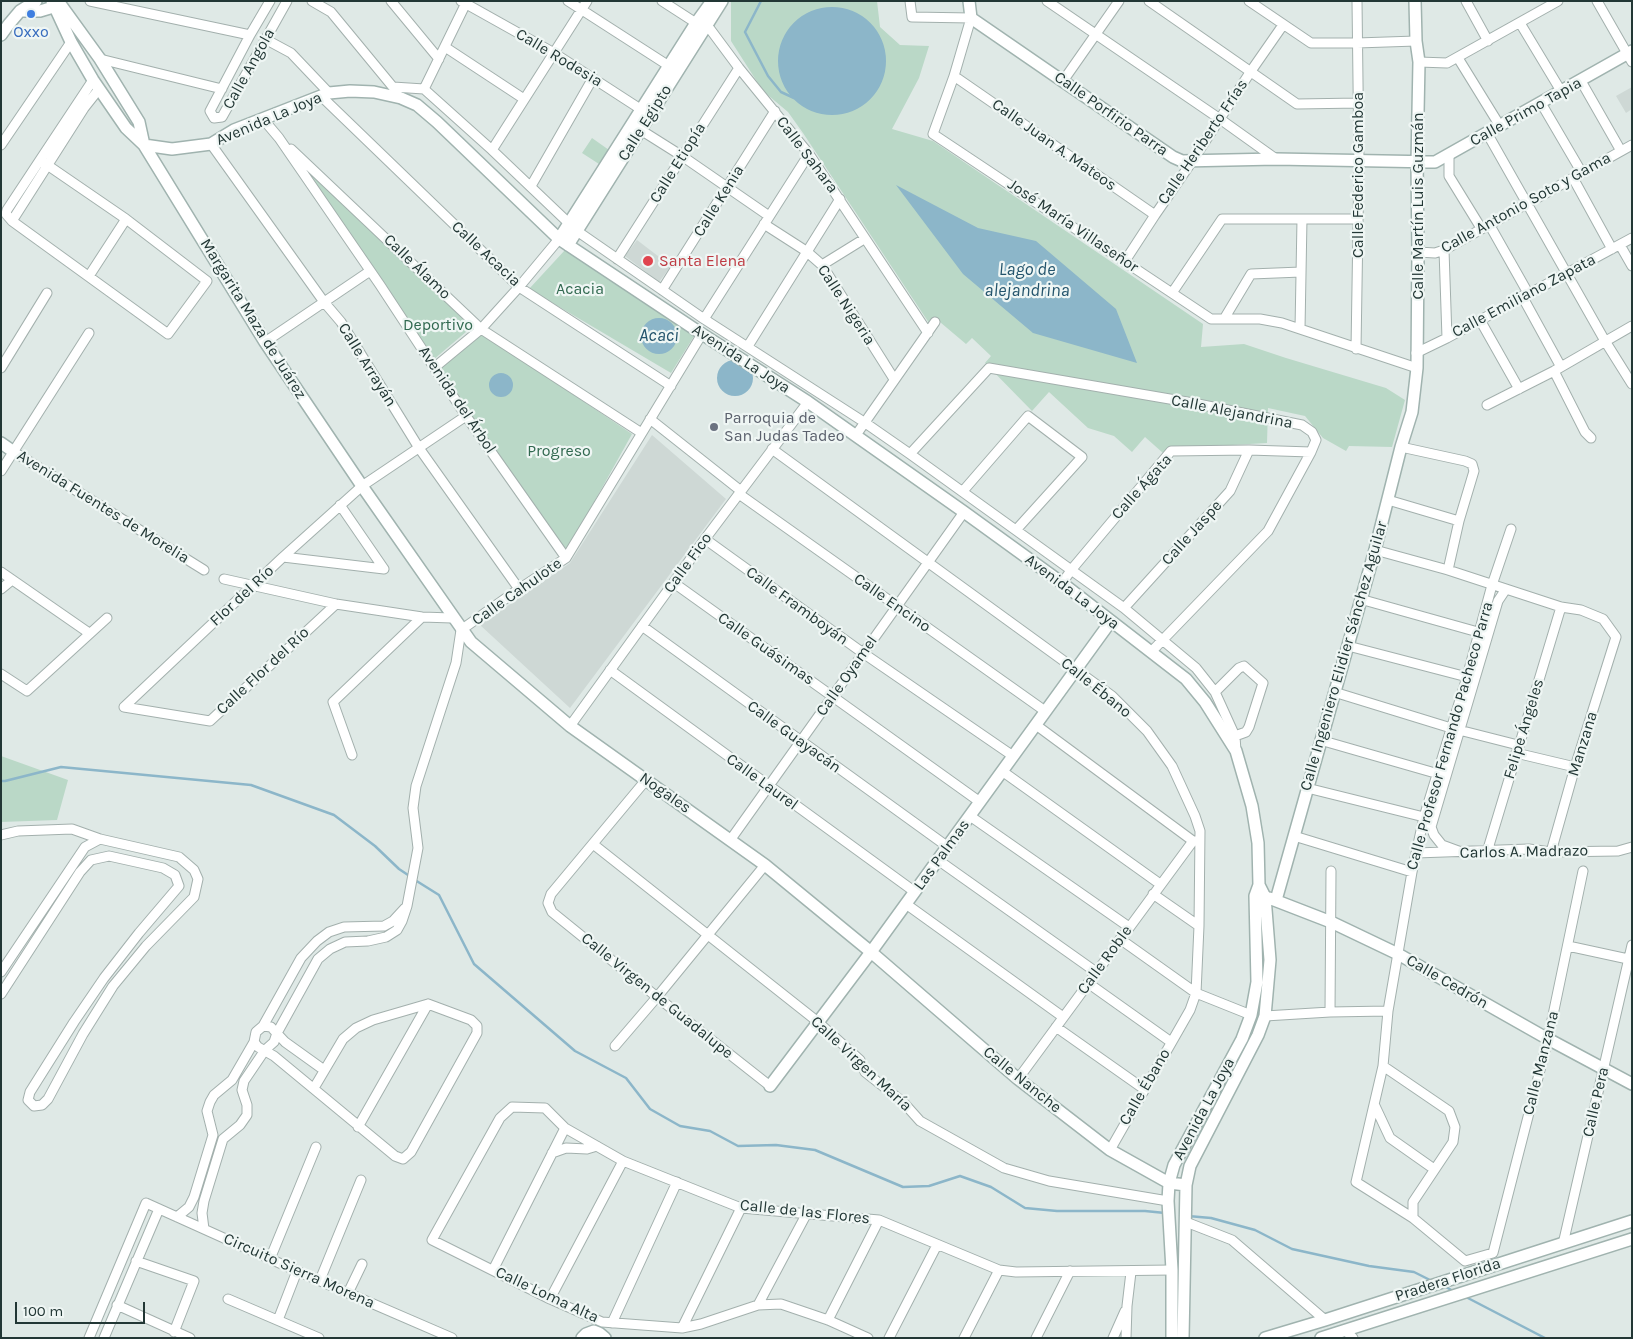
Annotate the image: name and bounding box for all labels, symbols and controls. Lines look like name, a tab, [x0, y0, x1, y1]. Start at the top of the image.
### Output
marker: Oxxo	[25, 8, 37, 20]
place label: Oxxo	[13, 22, 49, 42]
street label: Calle Angola	[219, 25, 279, 113]
street label: Calle Rodesia	[512, 25, 606, 91]
street label: Calle Porfirio Parra	[1050, 68, 1172, 160]
street label: Calle Primo Tapia	[1467, 73, 1585, 151]
street label: Calle Heriberto Frías	[1154, 76, 1252, 208]
street label: Calle Egipto	[614, 81, 676, 165]
street label: Avenida La Joya	[213, 88, 325, 150]
street label: Calle Federico Gamboa	[1348, 92, 1368, 258]
street label: Calle Juan A. Mateos	[988, 95, 1120, 195]
street label: Calle Martín Luis Guzmán	[1408, 112, 1428, 300]
street label: Calle Sahara	[772, 113, 842, 197]
street label: Calle Etiopía	[646, 119, 710, 207]
street label: Calle Antonio Soto y Gama	[1438, 148, 1614, 258]
street label: Calle Kenia	[689, 162, 749, 240]
street label: José María Villaseñor	[1004, 175, 1142, 277]
street label: Calle Acacia	[447, 217, 525, 291]
street label: Calle Álamo	[379, 230, 455, 304]
street label: Margarita Maza de Juárez	[196, 235, 310, 403]
street label: Calle Emiliano Zapata	[1449, 250, 1599, 342]
place label: Santa Elena	[659, 251, 746, 271]
marker: Santa Elena	[641, 254, 655, 268]
water label: Lago de alejandrina	[984, 259, 1070, 302]
street label: Calle Nigeria	[813, 261, 879, 349]
park label: Acacia	[556, 279, 604, 299]
park label: Deportivo	[403, 315, 473, 335]
street label: Calle Arrayán	[334, 320, 400, 410]
street label: Avenida La Joya	[688, 320, 794, 398]
water label: Acaci	[639, 325, 679, 347]
street label: Avenida del Árbol	[414, 343, 500, 457]
street label: Calle Alejandrina	[1170, 391, 1294, 433]
place label: Parroquia de San Judas Tadeo	[724, 408, 844, 446]
marker: Parroquia de San Judas Tadeo	[708, 421, 720, 433]
park label: Progreso	[527, 441, 591, 461]
street label: Avenida Fuentes de Morelia	[13, 446, 193, 568]
street label: Calle Ágata	[1108, 450, 1176, 524]
street label: Calle Jaspe	[1158, 497, 1226, 569]
street label: Calle Ingeniero Elidier Sánchez Aguilar	[1296, 519, 1392, 793]
street label: Calle Fico	[660, 529, 716, 597]
street label: Avenida La Joya	[1021, 550, 1123, 634]
street label: Calle Cahulote	[468, 554, 566, 630]
street label: Flor del Río	[206, 562, 278, 630]
street label: Calle Framboyán	[742, 562, 852, 650]
street label: Calle Encino	[850, 569, 934, 637]
street label: Calle Profesor Fernando Pacheco Parra	[1402, 600, 1498, 872]
street label: Calle Guásimas	[714, 609, 818, 689]
street label: Calle Flor del Río	[213, 623, 313, 719]
street label: Calle Oyamel	[812, 632, 882, 720]
street label: Calle Ébano	[1057, 654, 1135, 722]
street label: Felipe Ángeles	[1500, 676, 1548, 782]
street label: Calle Guayacán	[743, 697, 845, 777]
street label: Manzana	[1564, 709, 1602, 779]
street label: Calle Laurel	[722, 750, 802, 814]
street label: Nogales	[635, 768, 695, 818]
street label: Las Palmas	[910, 816, 974, 894]
street label: Carlos A. Madrazo	[1460, 841, 1588, 863]
street label: Calle Roble	[1074, 922, 1136, 998]
street label: Calle Virgen de Guadalupe	[577, 929, 737, 1063]
street label: Calle Cedrón	[1403, 951, 1491, 1013]
street label: Calle Manzana	[1519, 1009, 1563, 1117]
street label: Calle Virgen María	[806, 1012, 916, 1116]
street label: Calle Nanche	[979, 1043, 1065, 1117]
street label: Calle Ébano	[1115, 1045, 1175, 1129]
street label: Avenida La Joya	[1169, 1055, 1239, 1163]
street label: Calle Pera	[1579, 1065, 1613, 1139]
street label: Calle de las Flores	[739, 1196, 871, 1228]
street label: Circuito Sierra Morena	[221, 1229, 377, 1313]
street label: Pradera Florida	[1393, 1254, 1503, 1306]
street label: Calle Loma Alta	[492, 1263, 602, 1327]
scale bar	[18, 1292, 148, 1324]
text: 100 m	[23, 1302, 63, 1320]

